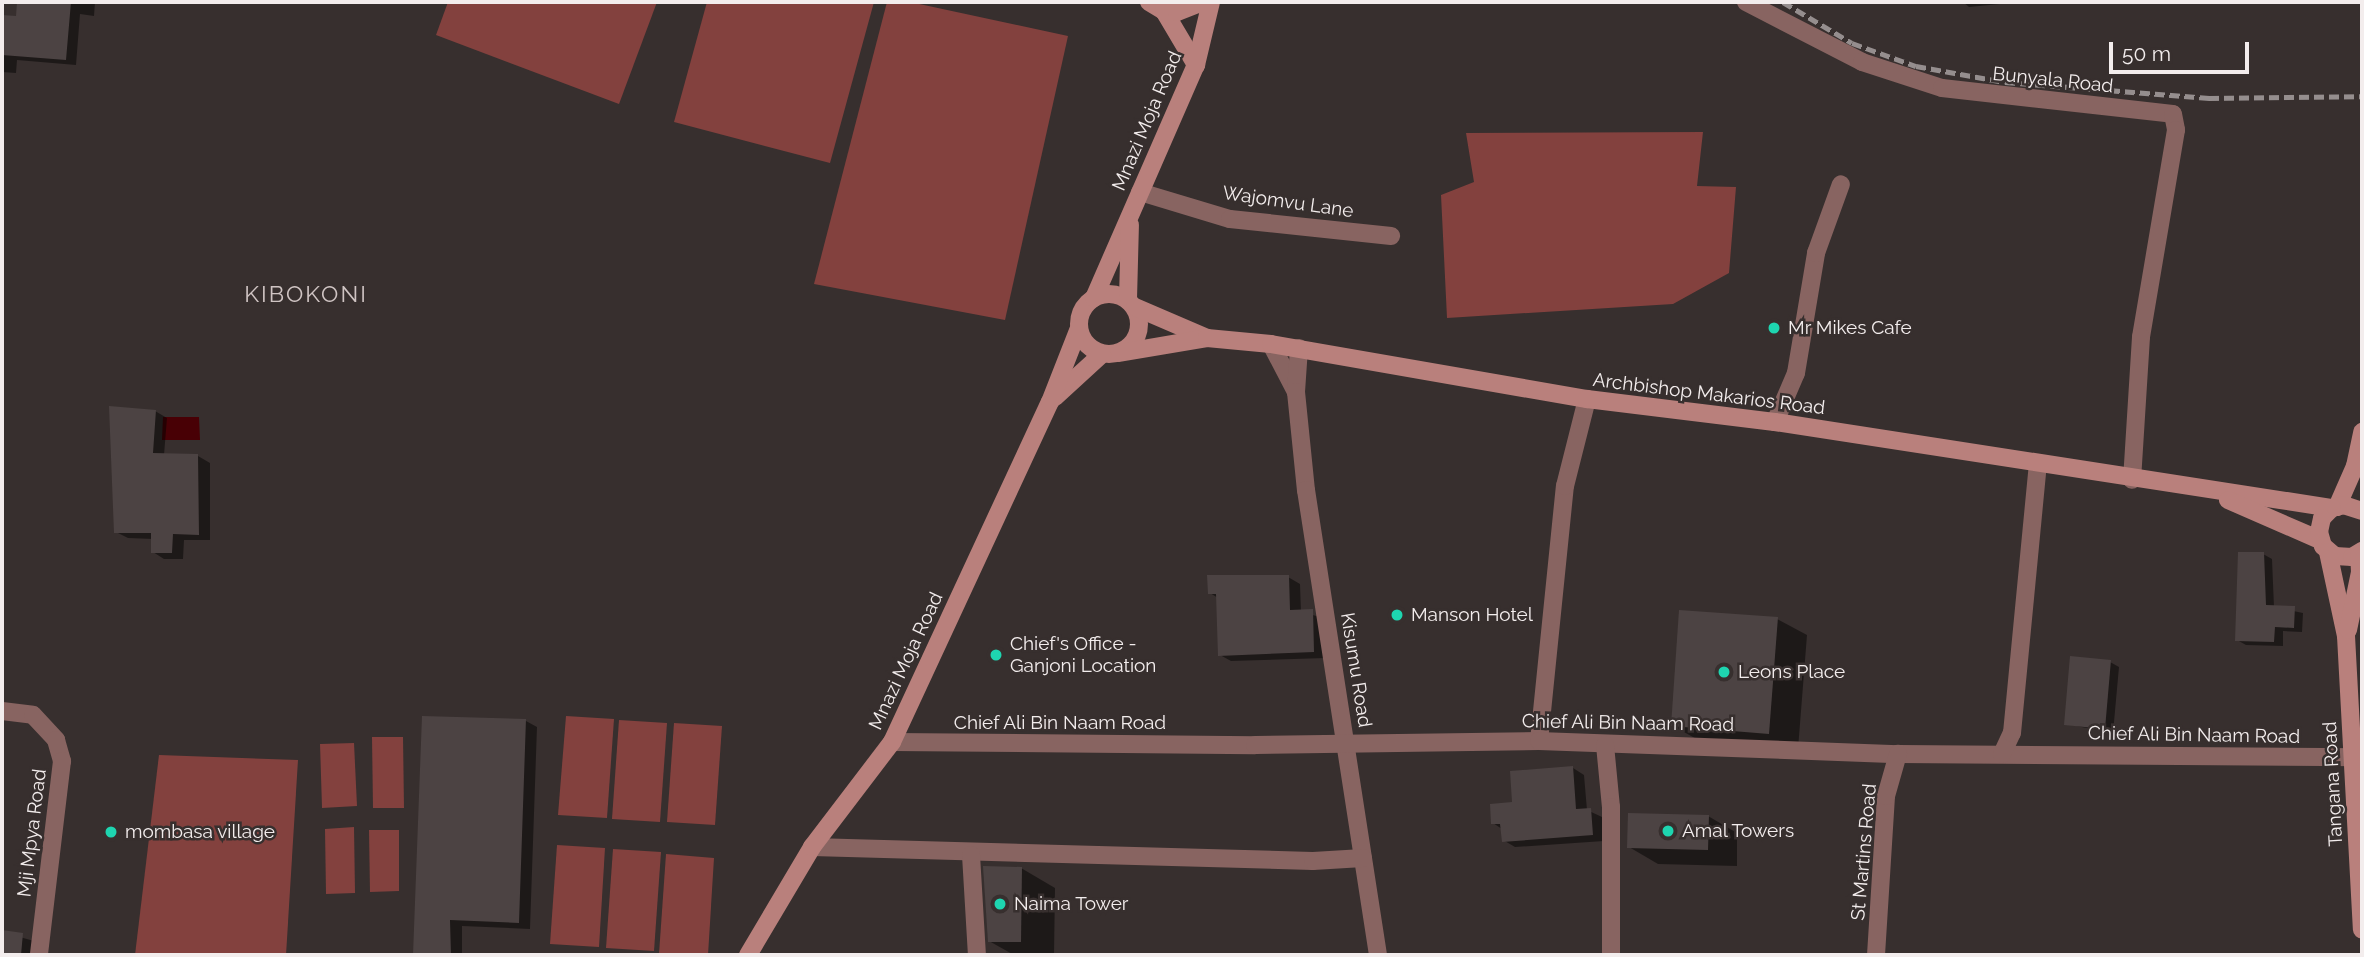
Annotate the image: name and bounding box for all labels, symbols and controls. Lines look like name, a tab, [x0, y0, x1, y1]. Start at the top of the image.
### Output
scale bar	[2112, 28, 2252, 72]
text: 50 m	[2122, 41, 2171, 66]
street label: Mnazi Moja Road	[1107, 48, 1187, 194]
street label: Bunyala Road	[1992, 62, 2114, 98]
street label: Wajomvu Lane	[1221, 182, 1355, 222]
district label: KIBOKONI	[245, 280, 367, 308]
place label: Mr Mikes Cafe	[1788, 317, 1912, 339]
marker: Mr Mikes Cafe	[1766, 320, 1782, 336]
street label: Archbishop Makarios Road	[1592, 368, 1826, 420]
street label: Mnazi Moja Road	[864, 589, 948, 733]
place label: Manson Hotel	[1411, 604, 1533, 626]
marker: Manson Hotel	[1389, 607, 1405, 623]
street label: Kisumu Road	[1336, 611, 1376, 729]
place label: Chief's Office - Ganjoni Location	[1010, 633, 1156, 677]
marker: Chief's Office - Ganjoni Location	[988, 647, 1004, 663]
place label: Leons Place	[1738, 661, 1845, 683]
marker: Leons Place	[1716, 664, 1732, 680]
street label: Chief Ali Bin Naam Road	[1521, 710, 1735, 736]
street label: Chief Ali Bin Naam Road	[953, 712, 1167, 734]
street label: Tangana Road	[2318, 721, 2348, 847]
street label: Chief Ali Bin Naam Road	[2087, 722, 2301, 748]
street label: Mji Mpya Road	[13, 768, 51, 898]
street label: St Martins Road	[1847, 783, 1881, 921]
place label: Amal Towers	[1682, 820, 1795, 842]
place label: mombasa village	[125, 821, 276, 843]
marker: Amal Towers	[1660, 823, 1676, 839]
marker: mombasa village	[103, 824, 119, 840]
place label: Naima Tower	[1014, 893, 1129, 915]
marker: Naima Tower	[992, 896, 1008, 912]

